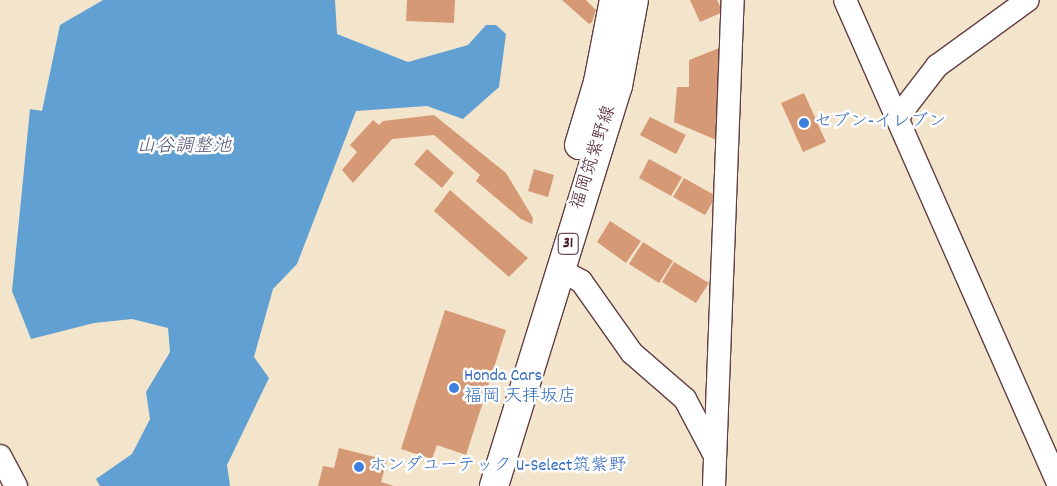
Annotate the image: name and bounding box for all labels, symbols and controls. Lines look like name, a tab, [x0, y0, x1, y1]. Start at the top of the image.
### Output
street label: 福岡筑紫野線	[568, 103, 622, 213]
place label: セブン-イレブン	[814, 112, 946, 134]
marker: セブン-イレブン	[798, 117, 810, 129]
water label: 山谷調整池	[137, 137, 231, 159]
road number: 31	[557, 230, 579, 258]
place label: Honda Cars 福岡 天拝坂店	[464, 367, 576, 409]
marker: Honda Cars 福岡 天拝坂店	[448, 382, 460, 394]
place label: ホンダユーテック U-Select筑紫野	[369, 456, 627, 478]
marker: ホンダユーテック U-Select筑紫野	[353, 461, 365, 473]

